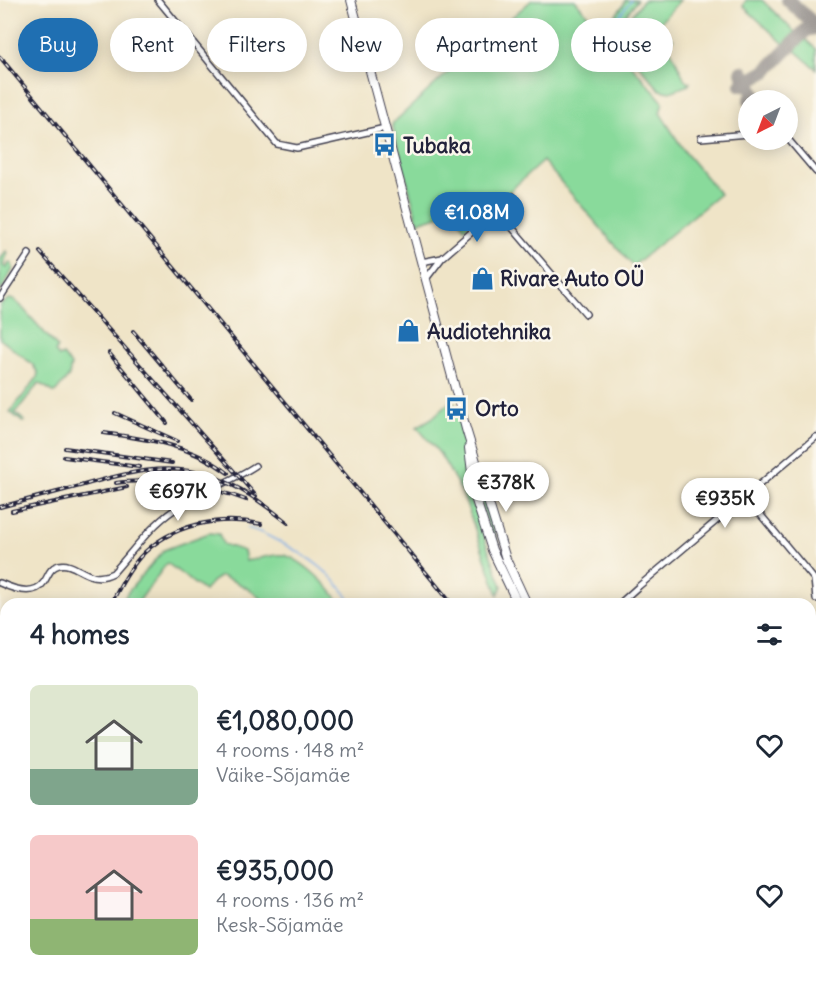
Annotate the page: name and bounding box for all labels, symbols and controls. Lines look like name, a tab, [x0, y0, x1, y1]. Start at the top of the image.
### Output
chip: Buy	[18, 18, 98, 72]
chip: Rent	[110, 18, 195, 72]
chip: Filters	[207, 18, 307, 72]
chip: New	[319, 18, 403, 72]
chip: Apartment	[415, 18, 559, 72]
chip: House	[571, 18, 673, 72]
north arrow	[738, 90, 798, 150]
map controls	[738, 90, 798, 150]
bus stop icon: Tubaka	[372, 132, 398, 158]
place label: Tubaka	[403, 132, 471, 159]
pin: €1.08M	[428, 192, 526, 243]
text: €1.08M	[444, 199, 510, 224]
place label: Rivare Auto OÜ	[500, 264, 645, 292]
shop icon: Rivare Auto OÜ	[469, 265, 495, 291]
shop icon: Audiotehnika	[396, 318, 422, 344]
place label: Audiotehnika	[427, 318, 551, 345]
bus stop icon: Orto	[444, 395, 470, 421]
place label: Orto	[475, 395, 519, 422]
pin: €378K	[464, 462, 548, 513]
text: €378K	[477, 469, 535, 494]
pin: €697K	[136, 471, 220, 522]
text: €697K	[149, 478, 207, 503]
pin: €935K	[683, 478, 767, 529]
text: €935K	[695, 485, 755, 510]
text: 4 homes	[30, 618, 129, 651]
icon: filters	[753, 618, 786, 651]
text: €1,080,000	[216, 704, 354, 737]
icon: home	[78, 709, 150, 781]
icon: heart	[753, 729, 786, 762]
text: 4 rooms · 148 m²	[216, 737, 364, 762]
text: Väike-Sõjamäe	[216, 762, 350, 787]
text: €935,000	[216, 854, 334, 887]
icon: home	[78, 859, 150, 931]
icon: heart	[753, 879, 786, 912]
text: 4 rooms · 136 m²	[216, 887, 364, 912]
text: Kesk-Sõjamäe	[216, 912, 344, 937]

